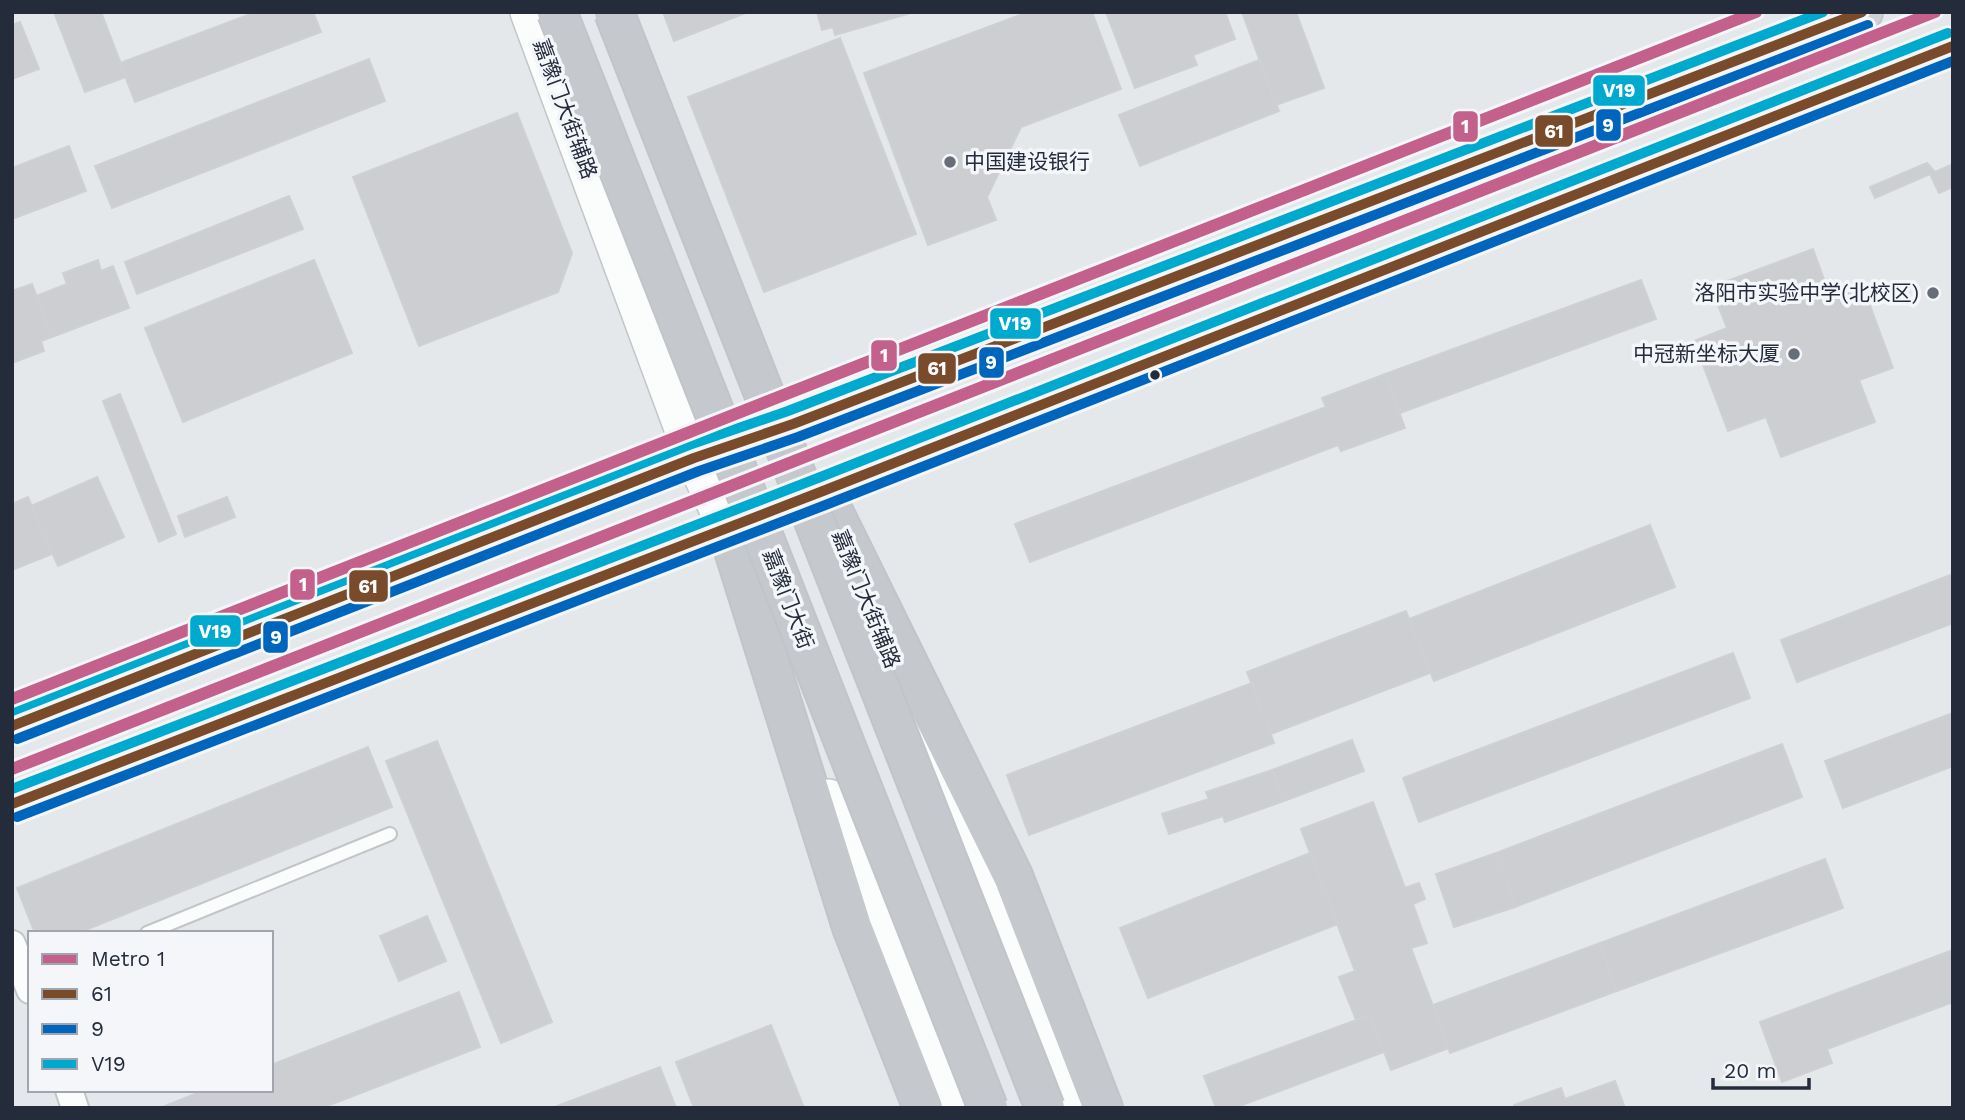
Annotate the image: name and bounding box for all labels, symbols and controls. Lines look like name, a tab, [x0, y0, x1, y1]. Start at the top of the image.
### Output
street label: 嘉豫门大街辅路	[529, 35, 602, 182]
line badge: V19	[1592, 74, 1646, 107]
text: V19	[1603, 79, 1635, 102]
line badge: 9	[1595, 108, 1622, 142]
line badge: 1	[1452, 110, 1479, 143]
line badge: 61	[1534, 114, 1574, 148]
text: 9	[1602, 114, 1614, 137]
text: 1	[1461, 115, 1469, 138]
text: 61	[1544, 120, 1564, 143]
place label: 中国建设银行	[964, 149, 1090, 174]
marker: 中国建设银行	[942, 154, 958, 170]
place label: 洛阳市实验中学(北校区)	[1694, 280, 1919, 305]
marker: 洛阳市实验中学(北校区)	[1925, 285, 1941, 301]
line badge: V19	[989, 307, 1042, 340]
text: V19	[999, 312, 1031, 335]
line badge: 1	[870, 339, 898, 372]
place label: 中冠新坐标大厦	[1633, 341, 1780, 366]
text: 1	[880, 344, 888, 367]
line badge: 9	[978, 346, 1005, 379]
marker: 中冠新坐标大厦	[1786, 346, 1802, 362]
text: 9	[985, 351, 997, 374]
line badge: 61	[917, 352, 957, 385]
text: 61	[927, 357, 947, 380]
unlabelled marker	[1148, 368, 1162, 382]
street label: 嘉豫门大街辅路	[827, 526, 906, 672]
street label: 嘉豫门大街	[758, 545, 819, 652]
line badge: 1	[289, 568, 316, 601]
line badge: 61	[348, 569, 389, 603]
text: 1	[299, 573, 307, 596]
text: 61	[358, 575, 378, 598]
line badge: V19	[189, 614, 242, 648]
text: V19	[199, 620, 231, 643]
line badge: 9	[262, 620, 289, 654]
text: 9	[270, 626, 282, 649]
legend	[28, 931, 273, 1092]
text: Metro 1	[91, 946, 165, 971]
text: 61	[91, 981, 112, 1006]
text: 9	[91, 1016, 104, 1041]
scale bar	[1713, 1046, 1809, 1090]
text: V19	[91, 1051, 126, 1076]
text: 20 m	[1724, 1058, 1776, 1083]

